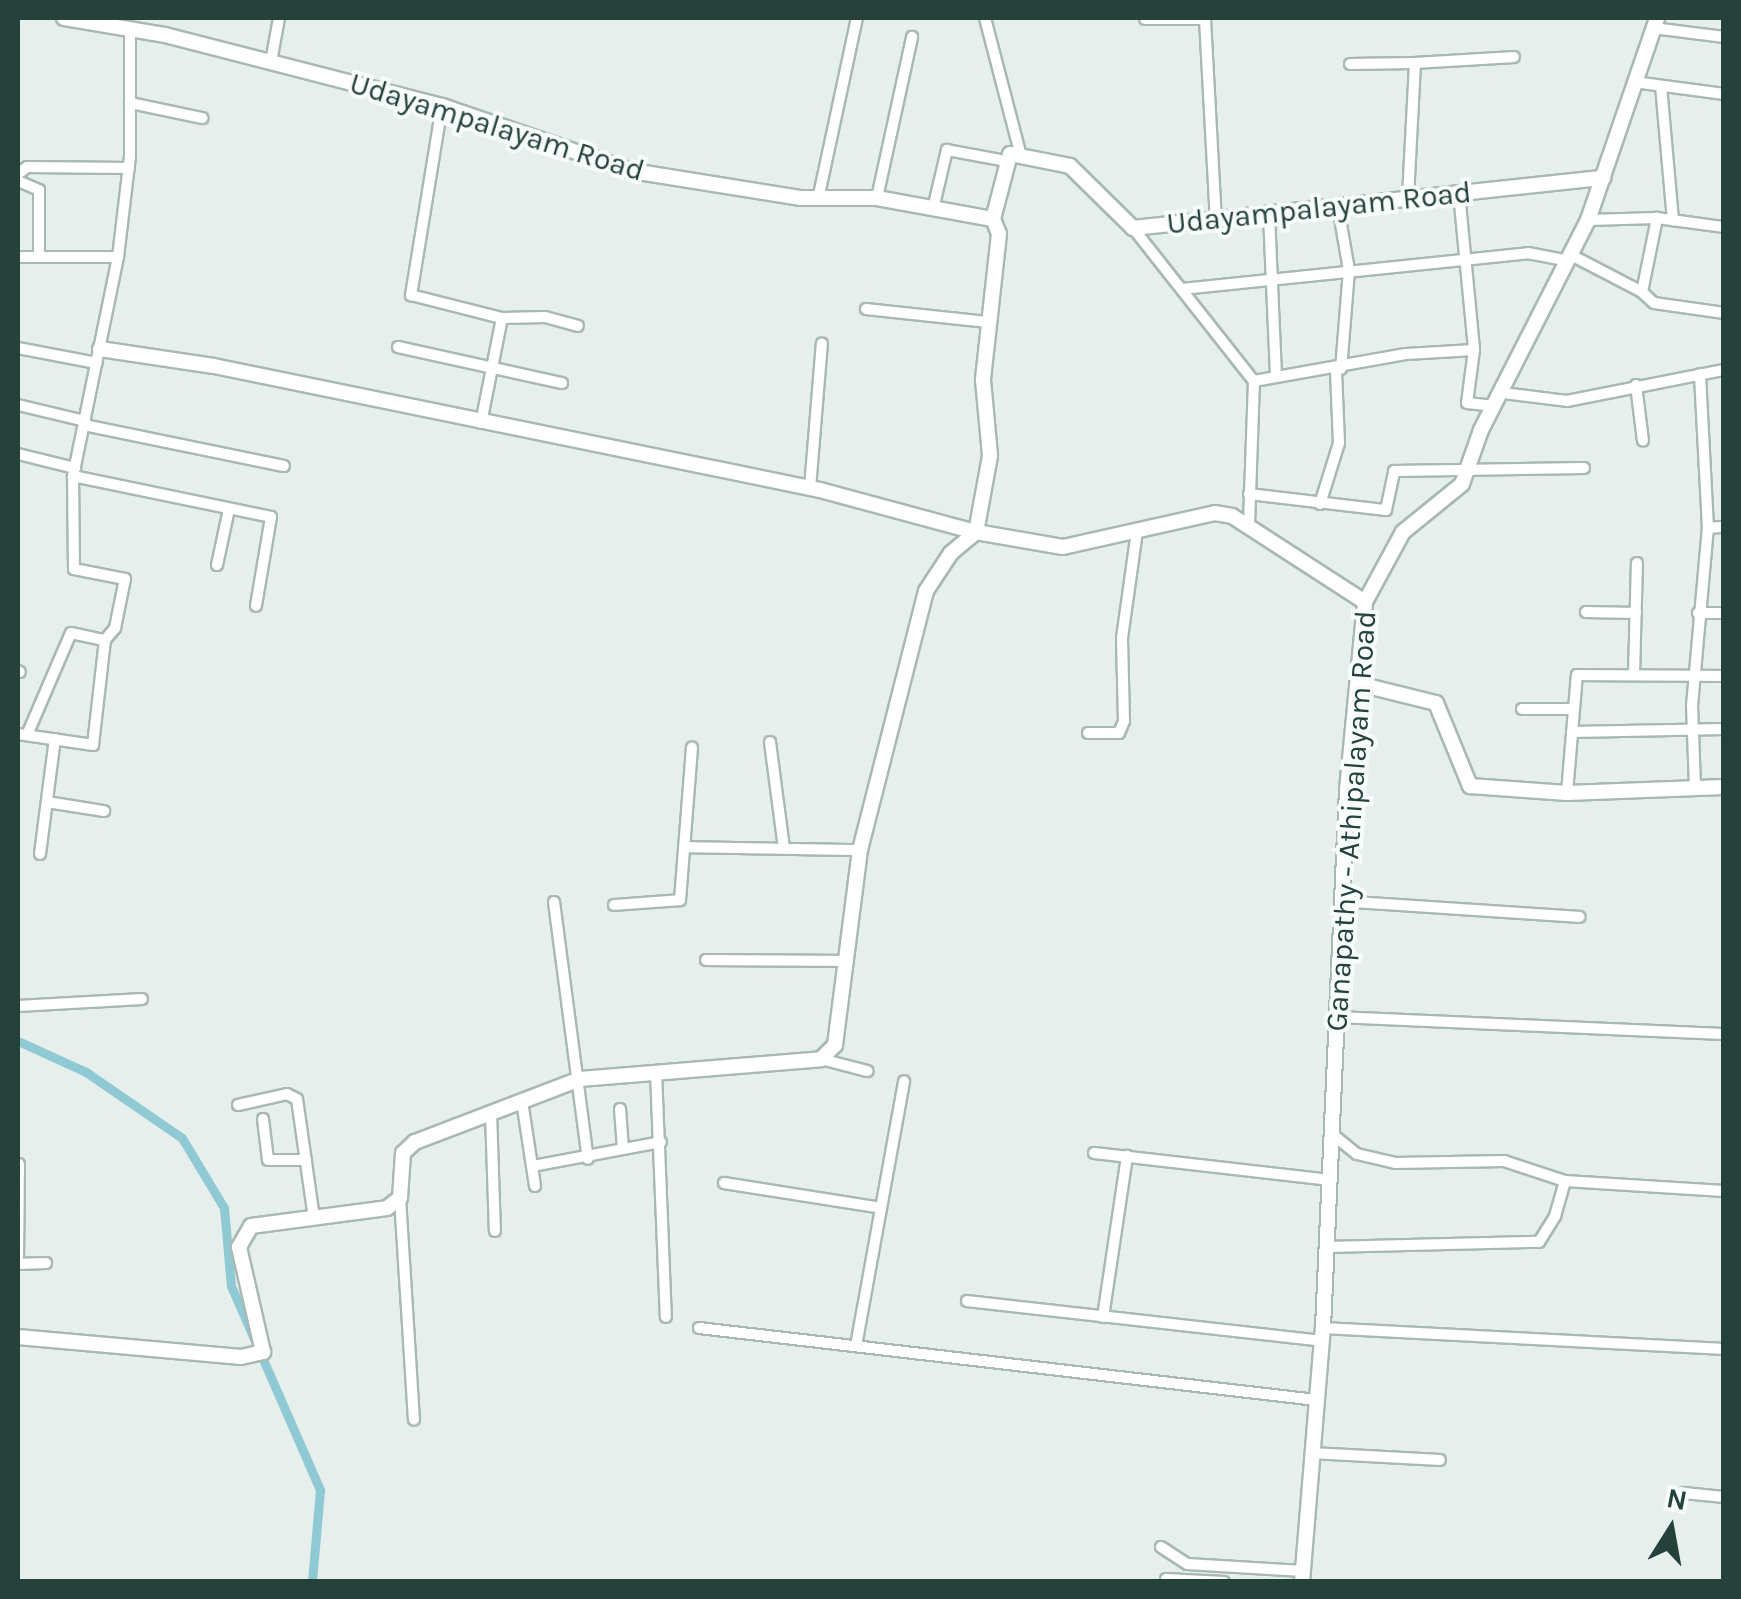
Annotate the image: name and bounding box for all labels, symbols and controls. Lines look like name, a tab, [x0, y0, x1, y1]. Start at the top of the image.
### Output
street label: Udayampalayam Road	[345, 65, 649, 189]
street label: Udayampalayam Road	[1165, 174, 1473, 242]
street label: Ganapathy - Athipalayam Road	[1318, 609, 1384, 1033]
north arrow	[1621, 1479, 1721, 1579]
text: N	[1664, 1481, 1690, 1517]

